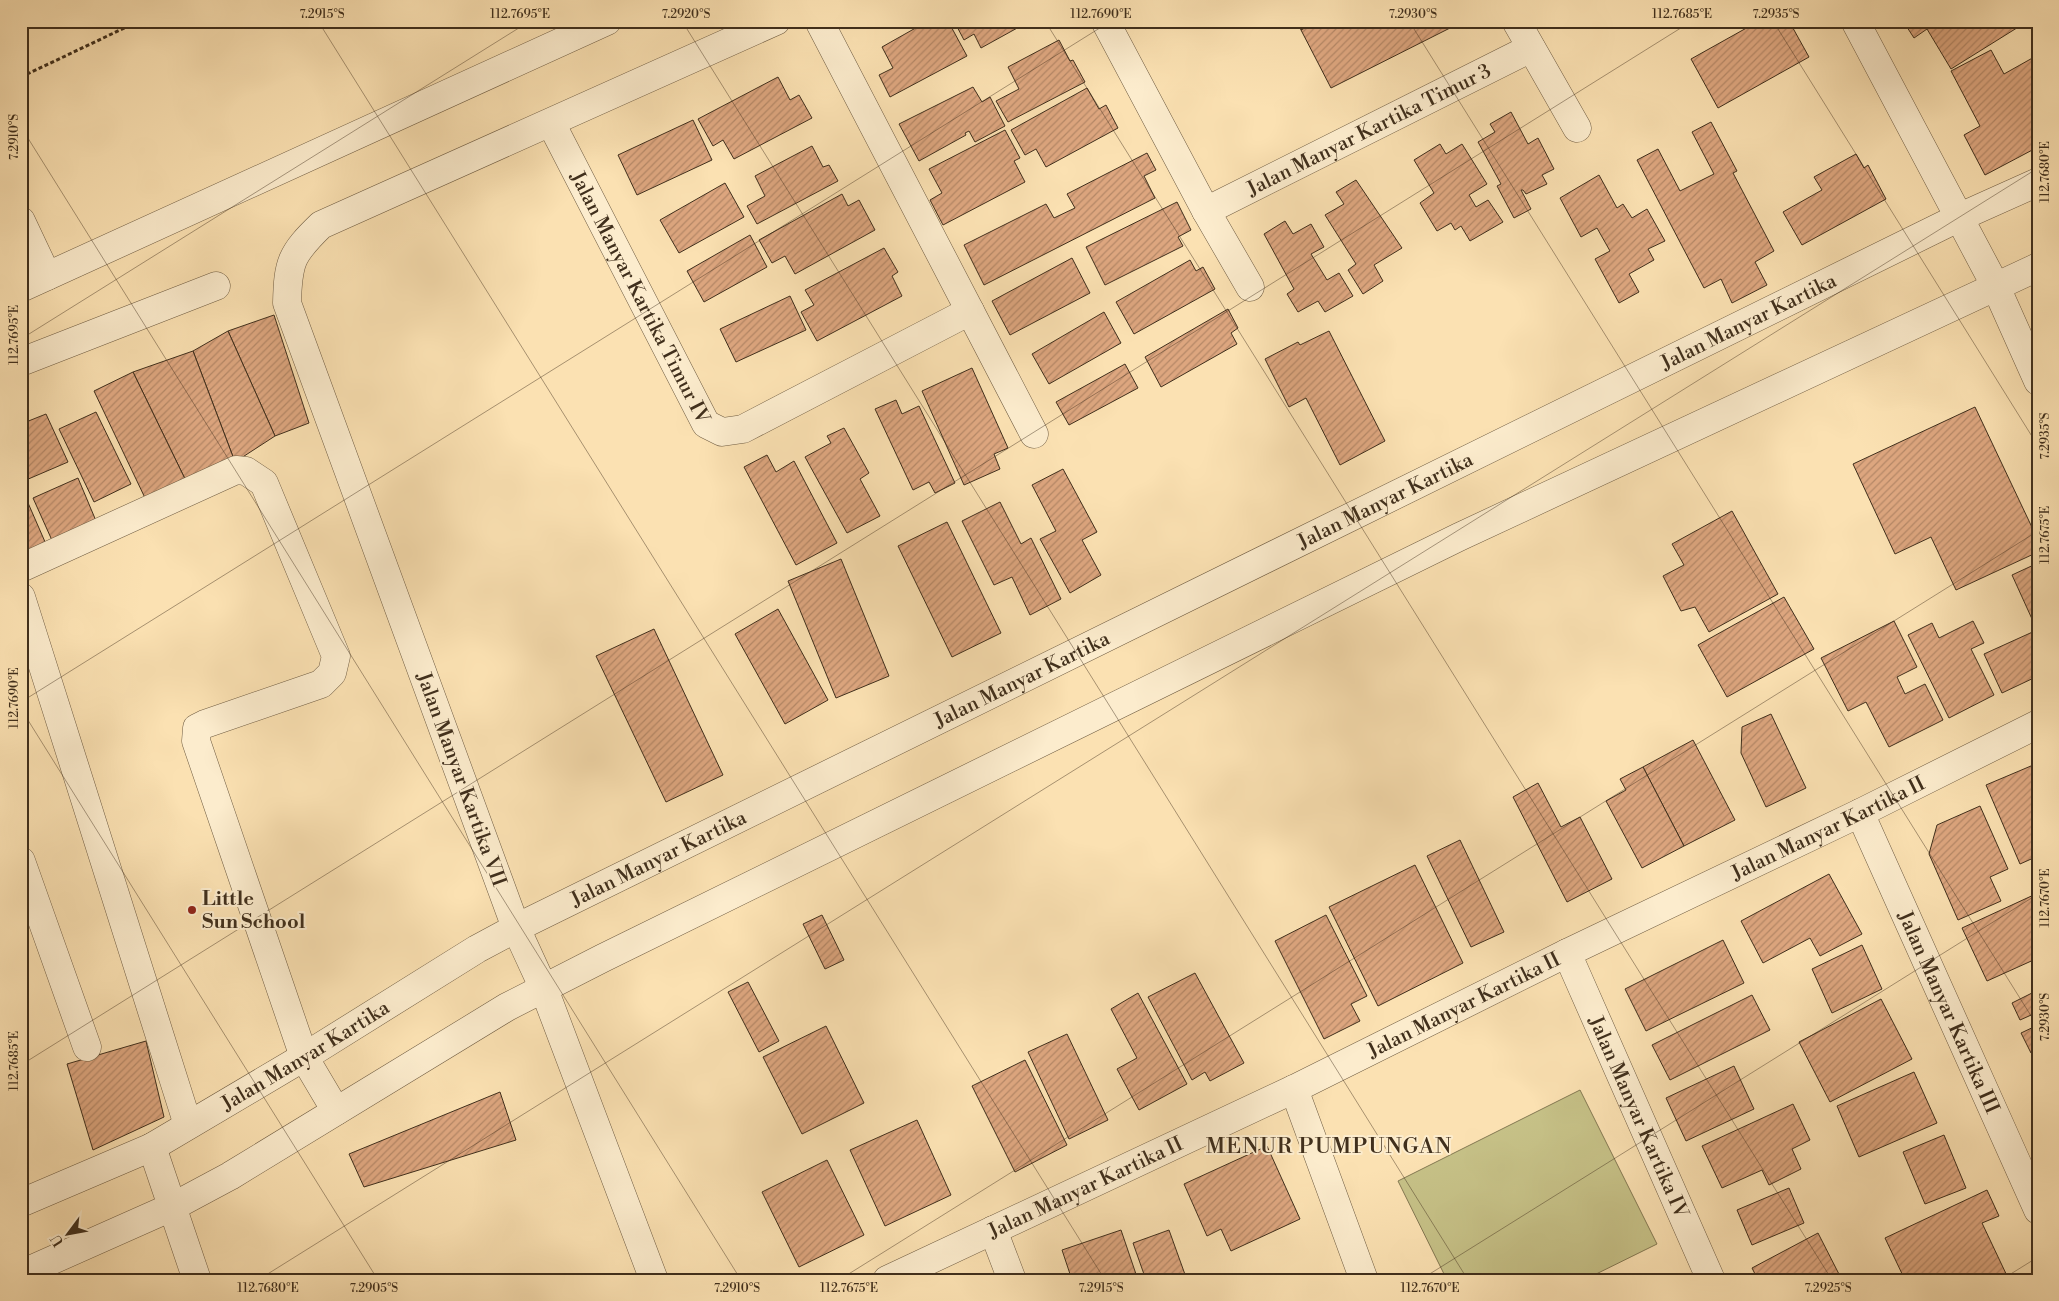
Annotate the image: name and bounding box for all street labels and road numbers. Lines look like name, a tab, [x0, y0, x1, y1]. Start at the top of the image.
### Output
street label: Jalan Manyar Kartika Timur 3	[1242, 59, 1496, 203]
street label: Jalan Manyar Kartika Timur IV	[564, 167, 715, 429]
street label: Jalan Manyar Kartika	[1656, 268, 1842, 377]
street label: Jalan Manyar Kartika	[1293, 447, 1478, 556]
street label: Jalan Manyar Kartika	[930, 626, 1115, 735]
street label: Jalan Manyar Kartika VII	[410, 668, 511, 890]
street label: Jalan Manyar Kartika II	[1727, 771, 1930, 887]
street label: Jalan Manyar Kartika	[566, 805, 752, 913]
street label: Jalan Manyar Kartika III	[1891, 906, 2004, 1118]
street label: Jalan Manyar Kartika II	[1363, 947, 1565, 1065]
street label: Jalan Manyar Kartika	[216, 995, 395, 1118]
street label: Jalan Manyar Kartika IV	[1582, 1012, 1694, 1223]
street label: Jalan Manyar Kartika II	[984, 1132, 1187, 1245]

